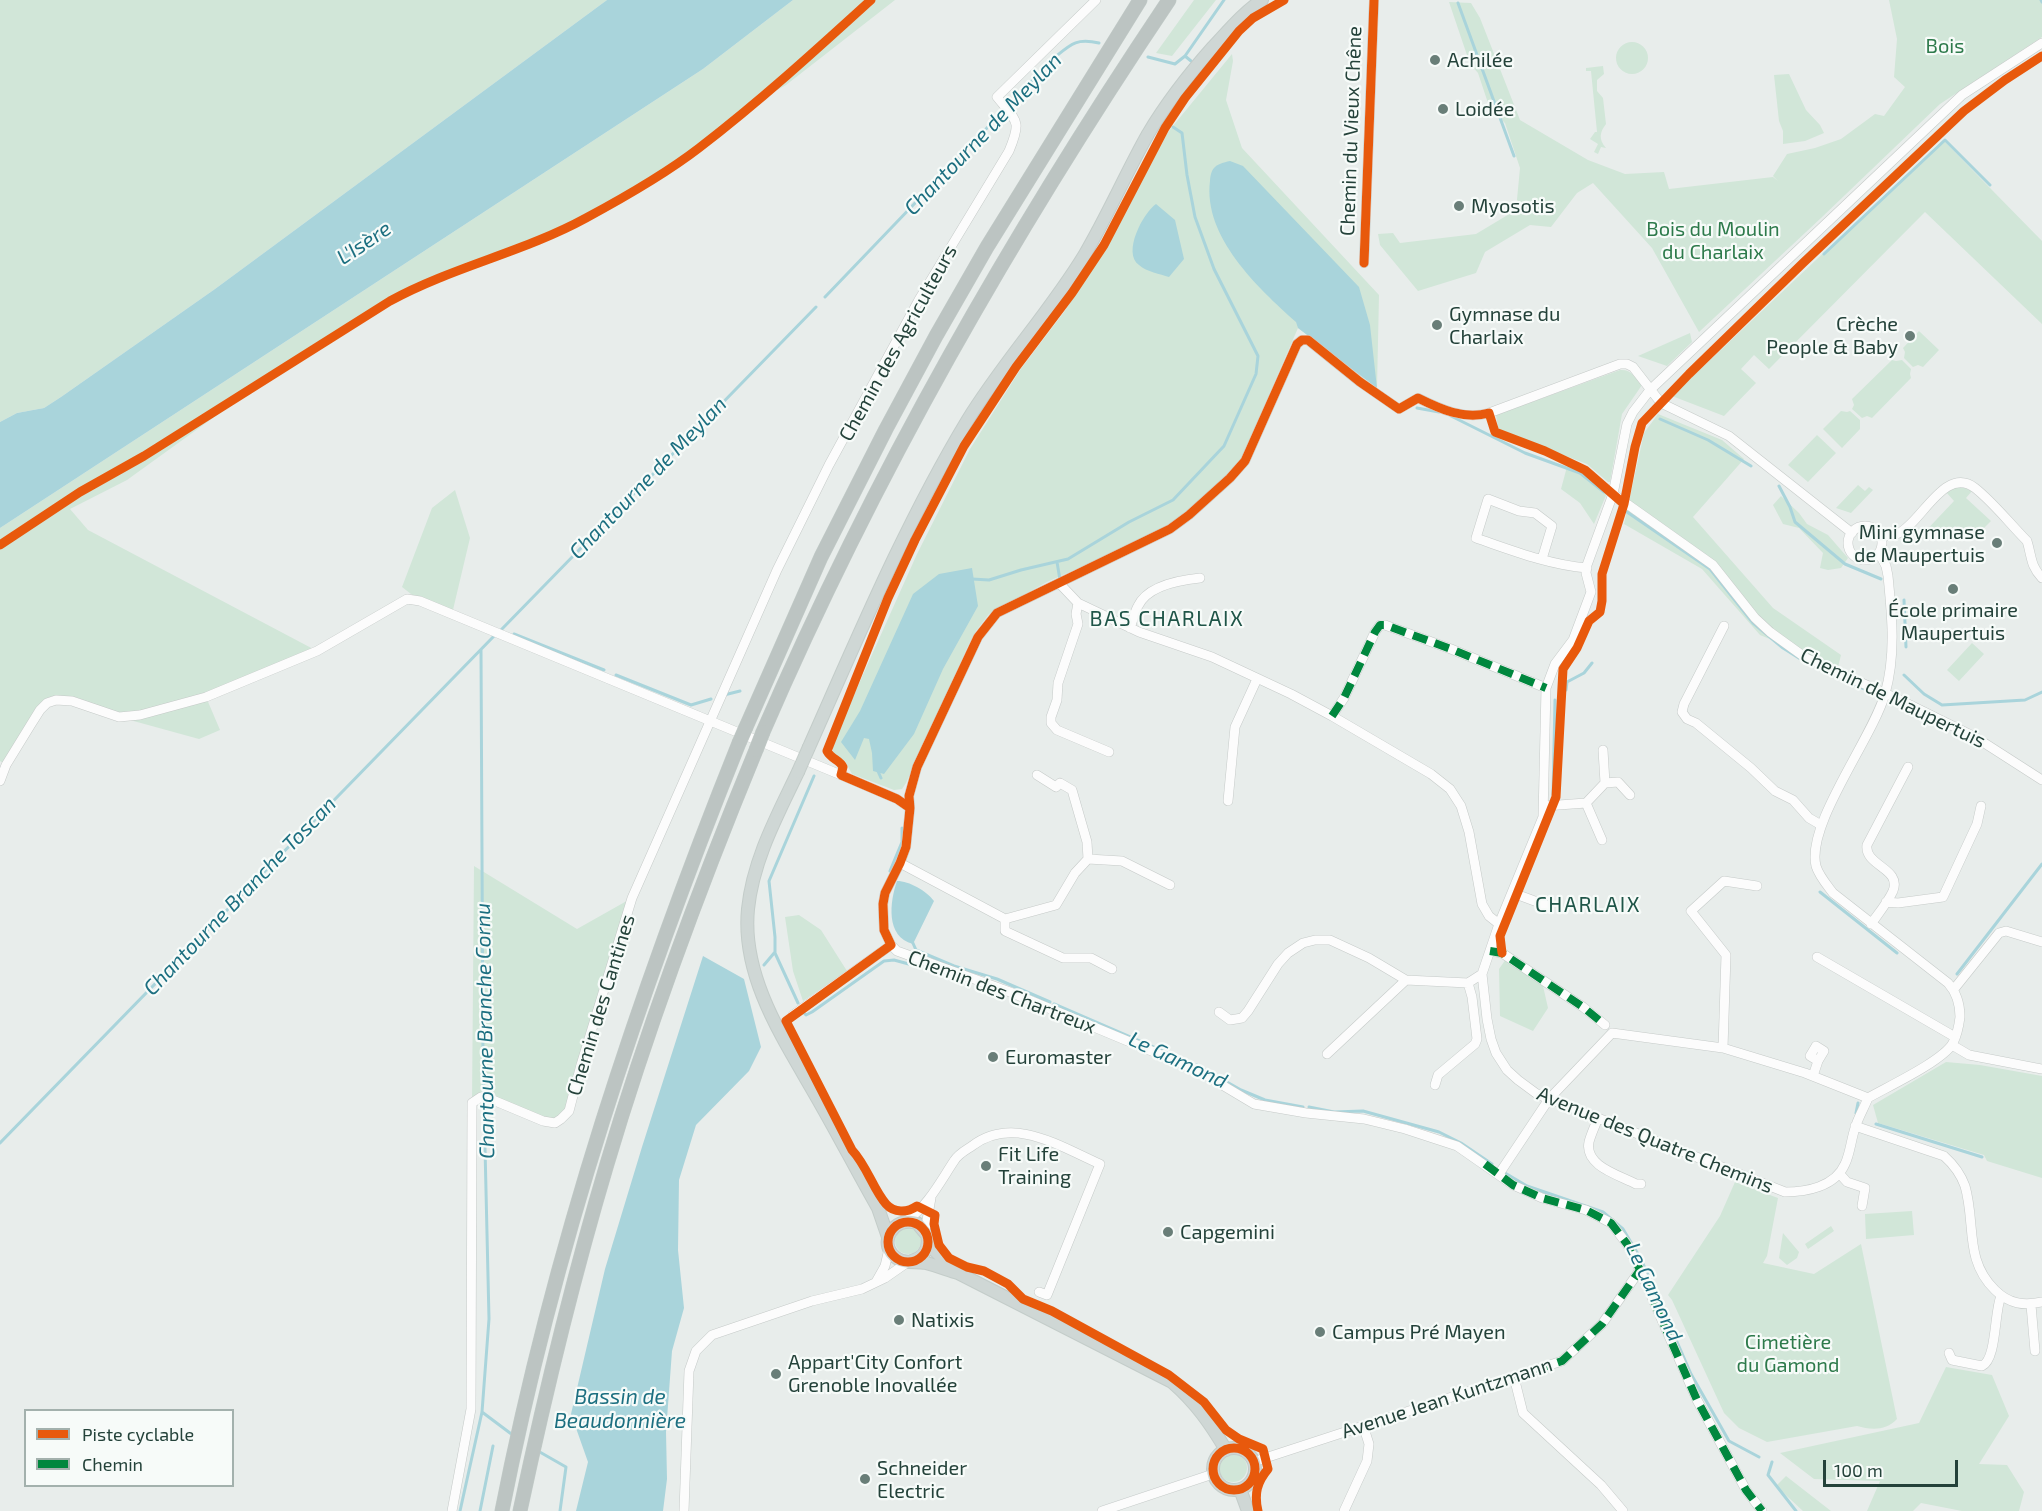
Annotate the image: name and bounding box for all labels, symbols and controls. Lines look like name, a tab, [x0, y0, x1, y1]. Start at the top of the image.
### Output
street label: Chemin du Vieux Chêne	[1335, 26, 1367, 236]
park label: Bois	[1926, 34, 1964, 58]
water label: Chantourne de Meylan	[899, 48, 1067, 220]
place label: Achilée	[1447, 48, 1513, 72]
marker: Achilée	[1428, 53, 1442, 67]
place label: Loidée	[1455, 97, 1514, 121]
marker: Loidée	[1436, 102, 1450, 116]
place label: Myosotis	[1471, 194, 1555, 218]
marker: Myosotis	[1452, 199, 1466, 213]
water label: L'Isère	[332, 216, 396, 270]
park label: Bois du Moulin du Charlaix	[1646, 217, 1780, 264]
street label: Chemin des Agriculteurs	[834, 241, 962, 445]
place label: Gymnase du Charlaix	[1449, 302, 1560, 349]
place label: Crèche People & Baby	[1766, 312, 1898, 359]
marker: Gymnase du Charlaix	[1430, 318, 1444, 332]
marker: Crèche People & Baby	[1903, 329, 1917, 343]
water label: Chantourne de Meylan	[564, 392, 732, 564]
place label: Mini gymnase de Maupertuis	[1854, 520, 1985, 567]
marker: Mini gymnase de Maupertuis	[1990, 536, 2004, 550]
marker: École primaire Maupertuis	[1946, 582, 1960, 596]
place label: École primaire Maupertuis	[1888, 598, 2018, 645]
district label: BAS CHARLAIX	[1090, 606, 1244, 632]
street label: Chemin de Maupertuis	[1796, 643, 1990, 753]
water label: Chantourne Branche Toscan	[138, 791, 342, 1001]
district label: CHARLAIX	[1535, 892, 1641, 918]
water label: Chantourne Branche Cornu	[470, 903, 500, 1159]
street label: Chemin des Cantines	[562, 911, 640, 1099]
street label: Chemin des Chartreux	[905, 945, 1099, 1039]
water label: Le Gamond	[1125, 1026, 1231, 1094]
place label: Euromaster	[1005, 1045, 1112, 1069]
marker: Euromaster	[986, 1050, 1000, 1064]
street label: Avenue des Quatre Chemins	[1533, 1082, 1777, 1198]
place label: Fit Life Training	[998, 1142, 1071, 1189]
marker: Fit Life Training	[979, 1159, 993, 1173]
place label: Capgemini	[1180, 1220, 1275, 1244]
marker: Capgemini	[1161, 1225, 1175, 1239]
water label: Le Gamond	[1620, 1239, 1688, 1345]
place label: Natixis	[911, 1308, 974, 1332]
marker: Natixis	[892, 1313, 906, 1327]
place label: Campus Pré Mayen	[1332, 1320, 1506, 1344]
marker: Campus Pré Mayen	[1313, 1325, 1327, 1339]
park label: Cimetière du Gamond	[1737, 1330, 1839, 1377]
place label: Appart'City Confort Grenoble Inovallée	[788, 1350, 962, 1397]
street label: Avenue Jean Kuntzmann	[1338, 1353, 1556, 1443]
marker: Appart'City Confort Grenoble Inovallée	[769, 1367, 783, 1381]
water label: Bassin de Beaudonnière	[554, 1384, 686, 1434]
legend	[24, 1409, 234, 1487]
text: Piste cyclable	[82, 1423, 194, 1445]
scale bar	[1826, 1448, 1961, 1486]
text: Chemin	[82, 1453, 143, 1475]
place label: Schneider Electric	[877, 1456, 967, 1503]
text: 100 m	[1834, 1459, 1883, 1481]
marker: Schneider Electric	[858, 1472, 872, 1486]

